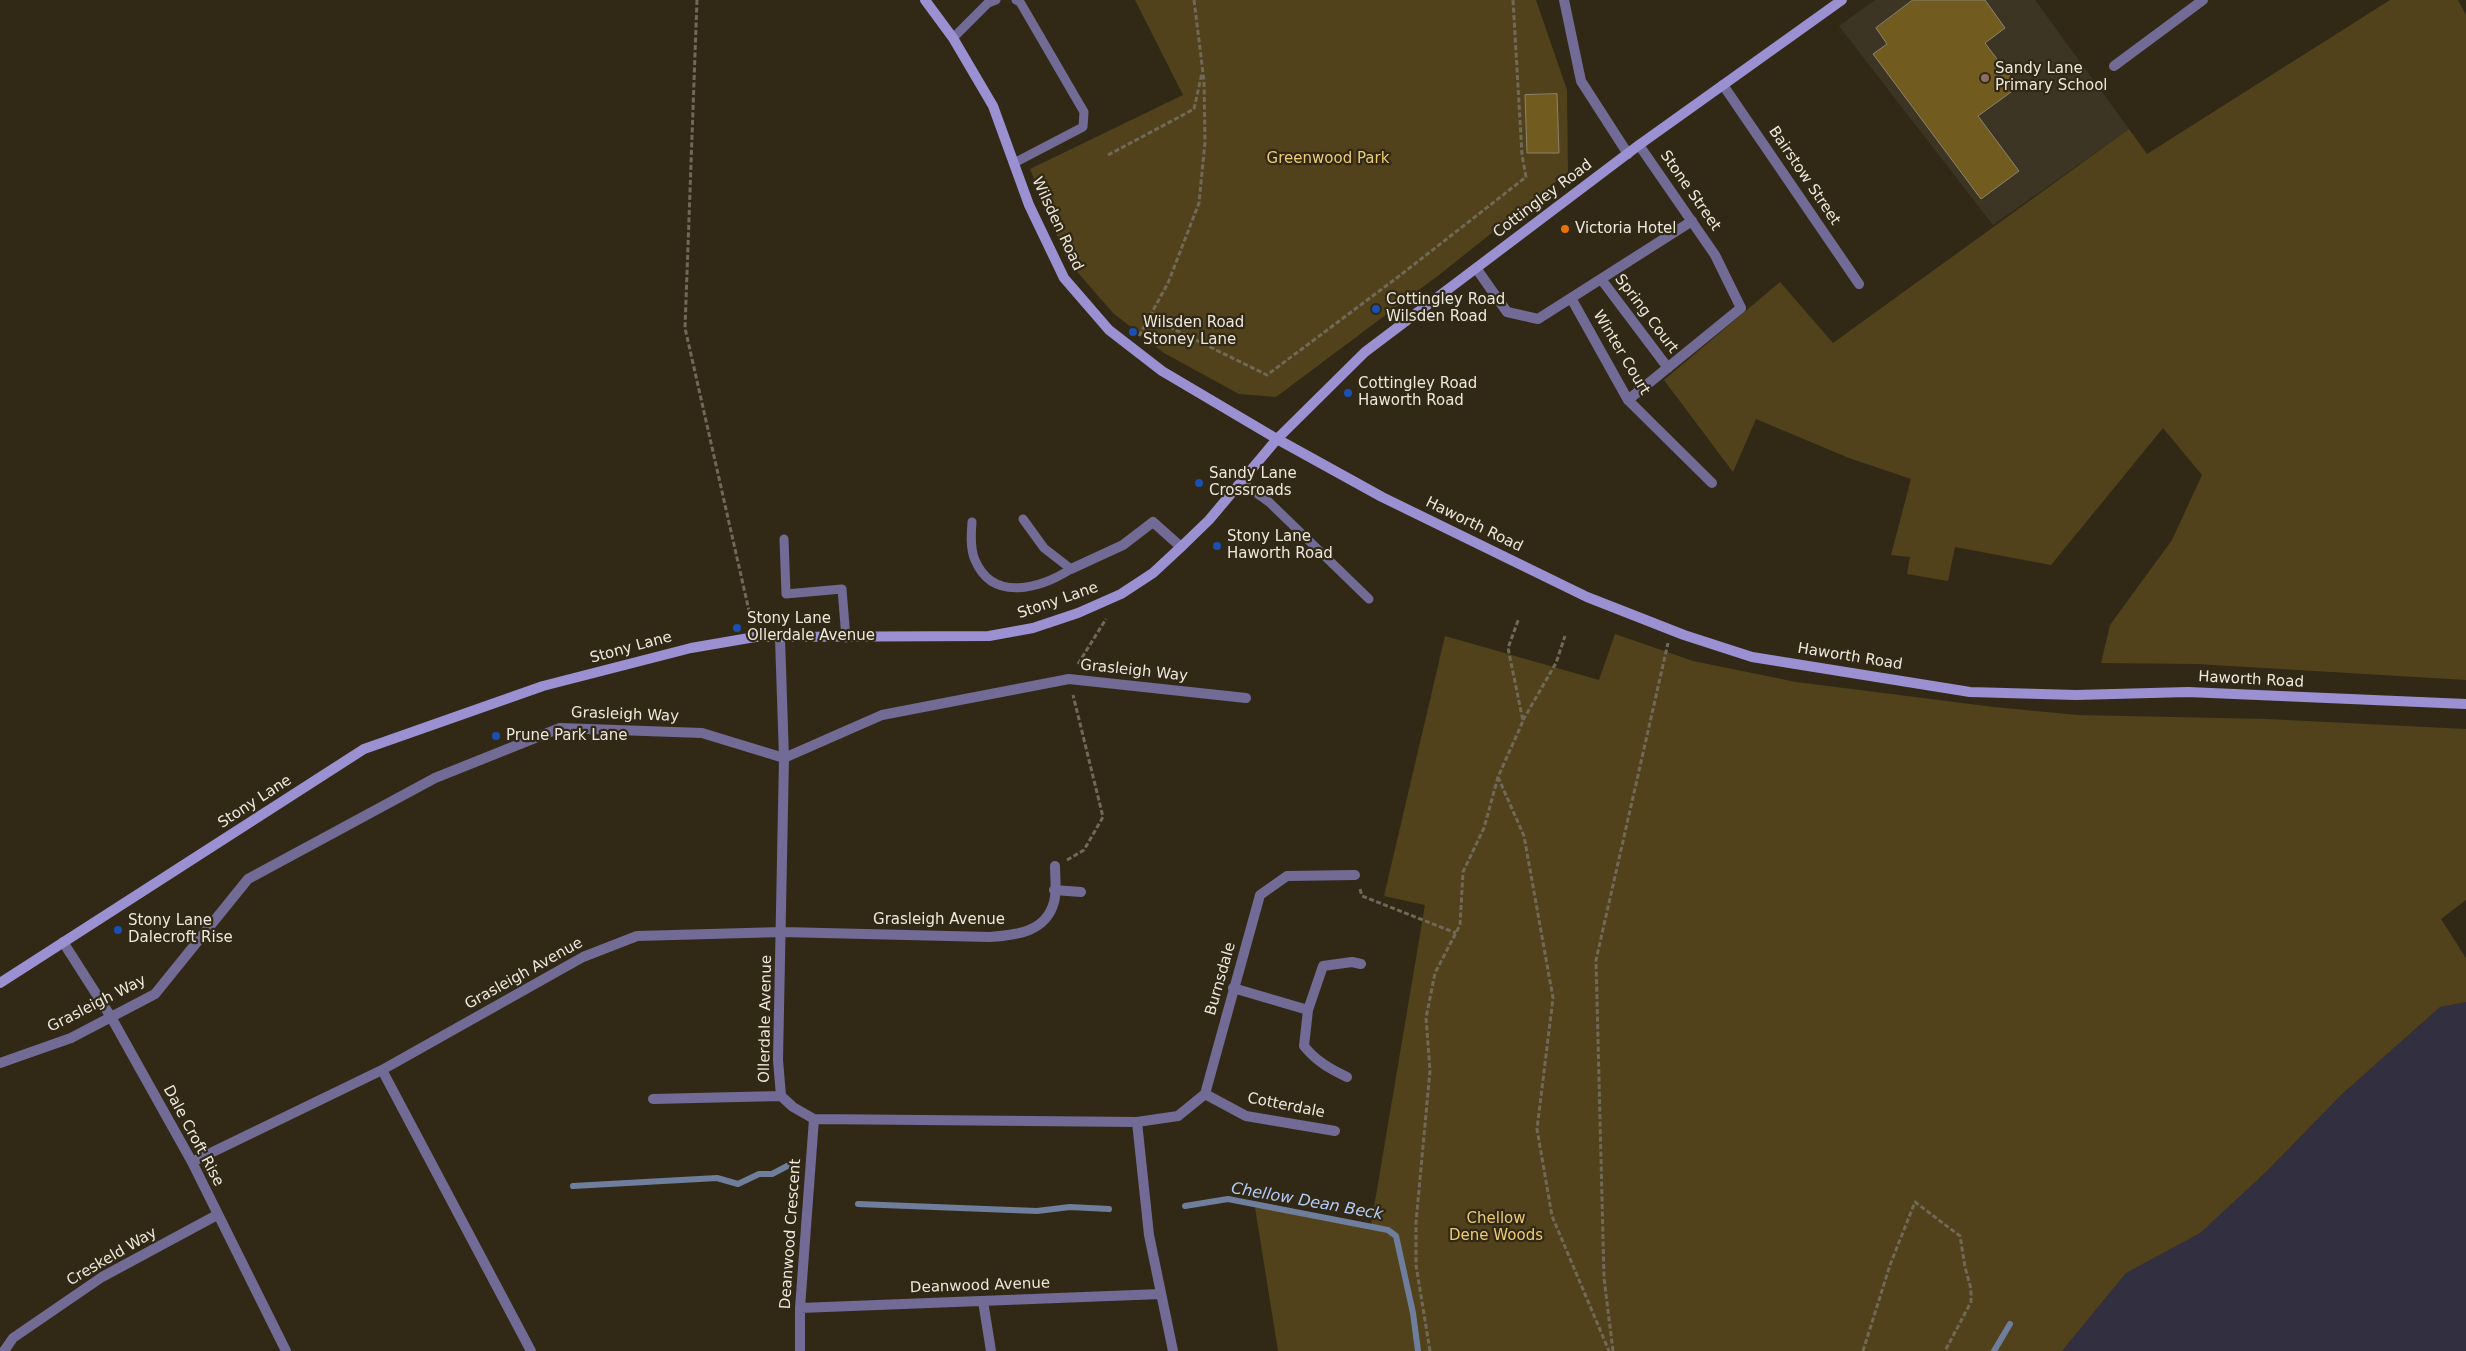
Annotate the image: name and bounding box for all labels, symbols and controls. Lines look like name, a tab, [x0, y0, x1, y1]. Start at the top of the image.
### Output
place label: Sandy Lane Primary School	[1995, 60, 2108, 95]
marker: Sandy Lane Primary School	[1979, 72, 1991, 84]
street label: Bairstow Street	[1764, 123, 1844, 229]
street label: Stone Street	[1656, 147, 1724, 235]
park label: Greenwood Park	[1267, 150, 1389, 168]
street label: Cottingley Road	[1490, 156, 1596, 242]
street label: Wilsden Road	[1027, 174, 1087, 274]
place label: Victoria Hotel	[1575, 220, 1676, 238]
marker: Victoria Hotel	[1559, 223, 1571, 235]
street label: Spring Court	[1610, 271, 1682, 357]
place label: Cottingley Road Wilsden Road	[1386, 291, 1505, 326]
marker: Cottingley Road Wilsden Road	[1370, 303, 1382, 315]
street label: Winter Court	[1589, 307, 1653, 399]
place label: Wilsden Road Stoney Lane	[1143, 314, 1244, 349]
marker: Wilsden Road Stoney Lane	[1127, 326, 1139, 338]
place label: Cottingley Road Haworth Road	[1358, 375, 1477, 410]
marker: Cottingley Road Haworth Road	[1342, 387, 1354, 399]
place label: Sandy Lane Crossroads	[1209, 465, 1297, 500]
marker: Sandy Lane Crossroads	[1193, 477, 1205, 489]
street label: Haworth Road	[1422, 494, 1526, 556]
place label: Stony Lane Haworth Road	[1227, 528, 1333, 563]
marker: Stony Lane Haworth Road	[1211, 540, 1223, 552]
street label: Stony Lane	[1015, 579, 1101, 623]
place label: Stony Lane Ollerdale Avenue	[747, 610, 875, 645]
marker: Stony Lane Ollerdale Avenue	[731, 622, 743, 634]
street label: Stony Lane	[588, 628, 674, 668]
street label: Haworth Road	[1796, 640, 1904, 674]
street label: Grasleigh Way	[1079, 656, 1189, 686]
street label: Haworth Road	[2198, 668, 2304, 692]
street label: Grasleigh Way	[571, 704, 679, 726]
place label: Prune Park Lane	[506, 727, 627, 745]
marker: Prune Park Lane	[490, 730, 502, 742]
street label: Stony Lane	[215, 772, 295, 832]
street label: Grasleigh Avenue	[873, 911, 1005, 929]
place label: Stony Lane Dalecroft Rise	[128, 912, 233, 947]
marker: Stony Lane Dalecroft Rise	[112, 924, 124, 936]
street label: Grasleigh Avenue	[462, 934, 586, 1014]
street label: Burnsdale	[1202, 940, 1240, 1018]
street label: Ollerdale Avenue	[756, 955, 776, 1083]
street label: Grasleigh Way	[45, 971, 149, 1037]
street label: Dale Croft Rise	[159, 1082, 227, 1190]
street label: Cotterdale	[1246, 1090, 1326, 1122]
street label: Deanwood Crescent	[777, 1158, 805, 1310]
water label: Chellow Dean Beck	[1229, 1179, 1385, 1225]
park label: Chellow Dene Woods	[1449, 1210, 1543, 1245]
street label: Creskeld Way	[64, 1224, 160, 1290]
street label: Deanwood Avenue	[910, 1275, 1050, 1297]

